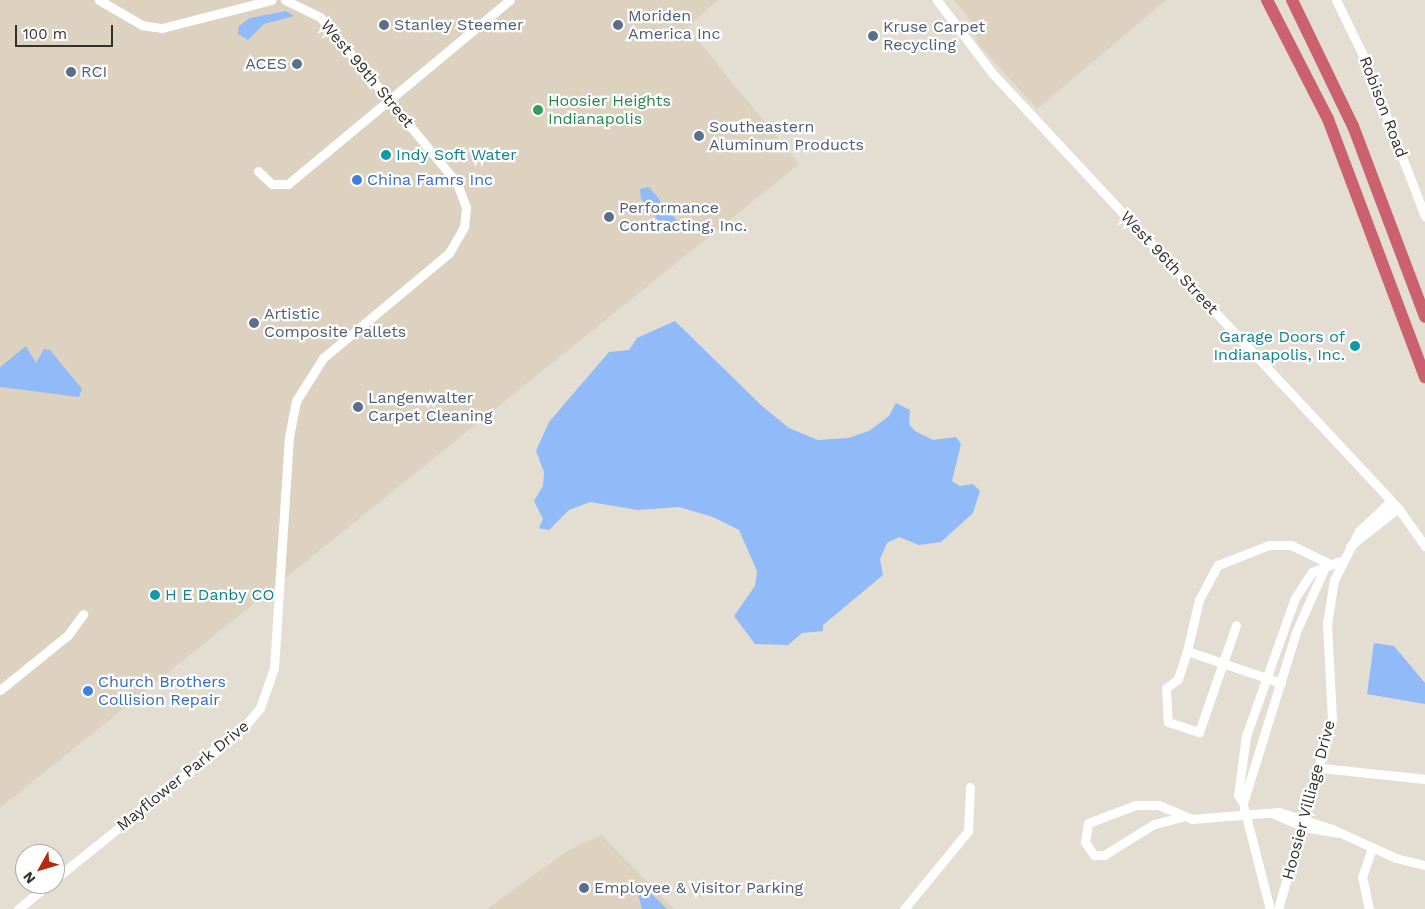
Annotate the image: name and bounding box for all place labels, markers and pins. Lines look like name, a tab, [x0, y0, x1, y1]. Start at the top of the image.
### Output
place label: Moriden America Inc	[628, 6, 721, 44]
place label: Stanley Steemer	[394, 15, 524, 35]
place label: Kruse Carpet Recycling	[883, 17, 985, 55]
marker: Stanley Steemer	[378, 19, 390, 31]
marker: Moriden America Inc	[612, 19, 624, 31]
marker: Kruse Carpet Recycling	[867, 30, 879, 42]
place label: ACES	[245, 54, 287, 74]
marker: ACES	[291, 58, 303, 70]
place label: RCI	[81, 62, 107, 82]
marker: RCI	[65, 66, 77, 78]
place label: Hoosier Heights Indianapolis	[548, 91, 671, 129]
marker: Hoosier Heights Indianapolis	[532, 104, 544, 116]
place label: Southeastern Aluminum Products	[709, 117, 864, 155]
marker: Southeastern Aluminum Products	[693, 130, 705, 142]
place label: Indy Soft Water	[396, 145, 518, 165]
marker: Indy Soft Water	[380, 149, 392, 161]
place label: China Famrs Inc	[367, 170, 493, 190]
marker: China Famrs Inc	[351, 174, 363, 186]
place label: Performance Contracting, Inc.	[619, 198, 747, 236]
marker: Performance Contracting, Inc.	[603, 211, 615, 223]
place label: Artistic Composite Pallets	[264, 304, 406, 342]
marker: Artistic Composite Pallets	[248, 317, 260, 329]
place label: Garage Doors of Indianapolis, Inc.	[1213, 327, 1345, 365]
marker: Garage Doors of Indianapolis, Inc.	[1349, 340, 1361, 352]
place label: Langenwalter Carpet Cleaning	[368, 388, 492, 426]
marker: Langenwalter Carpet Cleaning	[352, 401, 364, 413]
place label: H E Danby CO	[165, 585, 275, 605]
marker: H E Danby CO	[149, 589, 161, 601]
place label: Church Brothers Collision Repair	[98, 672, 226, 710]
marker: Church Brothers Collision Repair	[82, 685, 94, 697]
place label: Employee & Visitor Parking	[594, 878, 804, 898]
marker: Employee & Visitor Parking	[578, 882, 590, 894]

